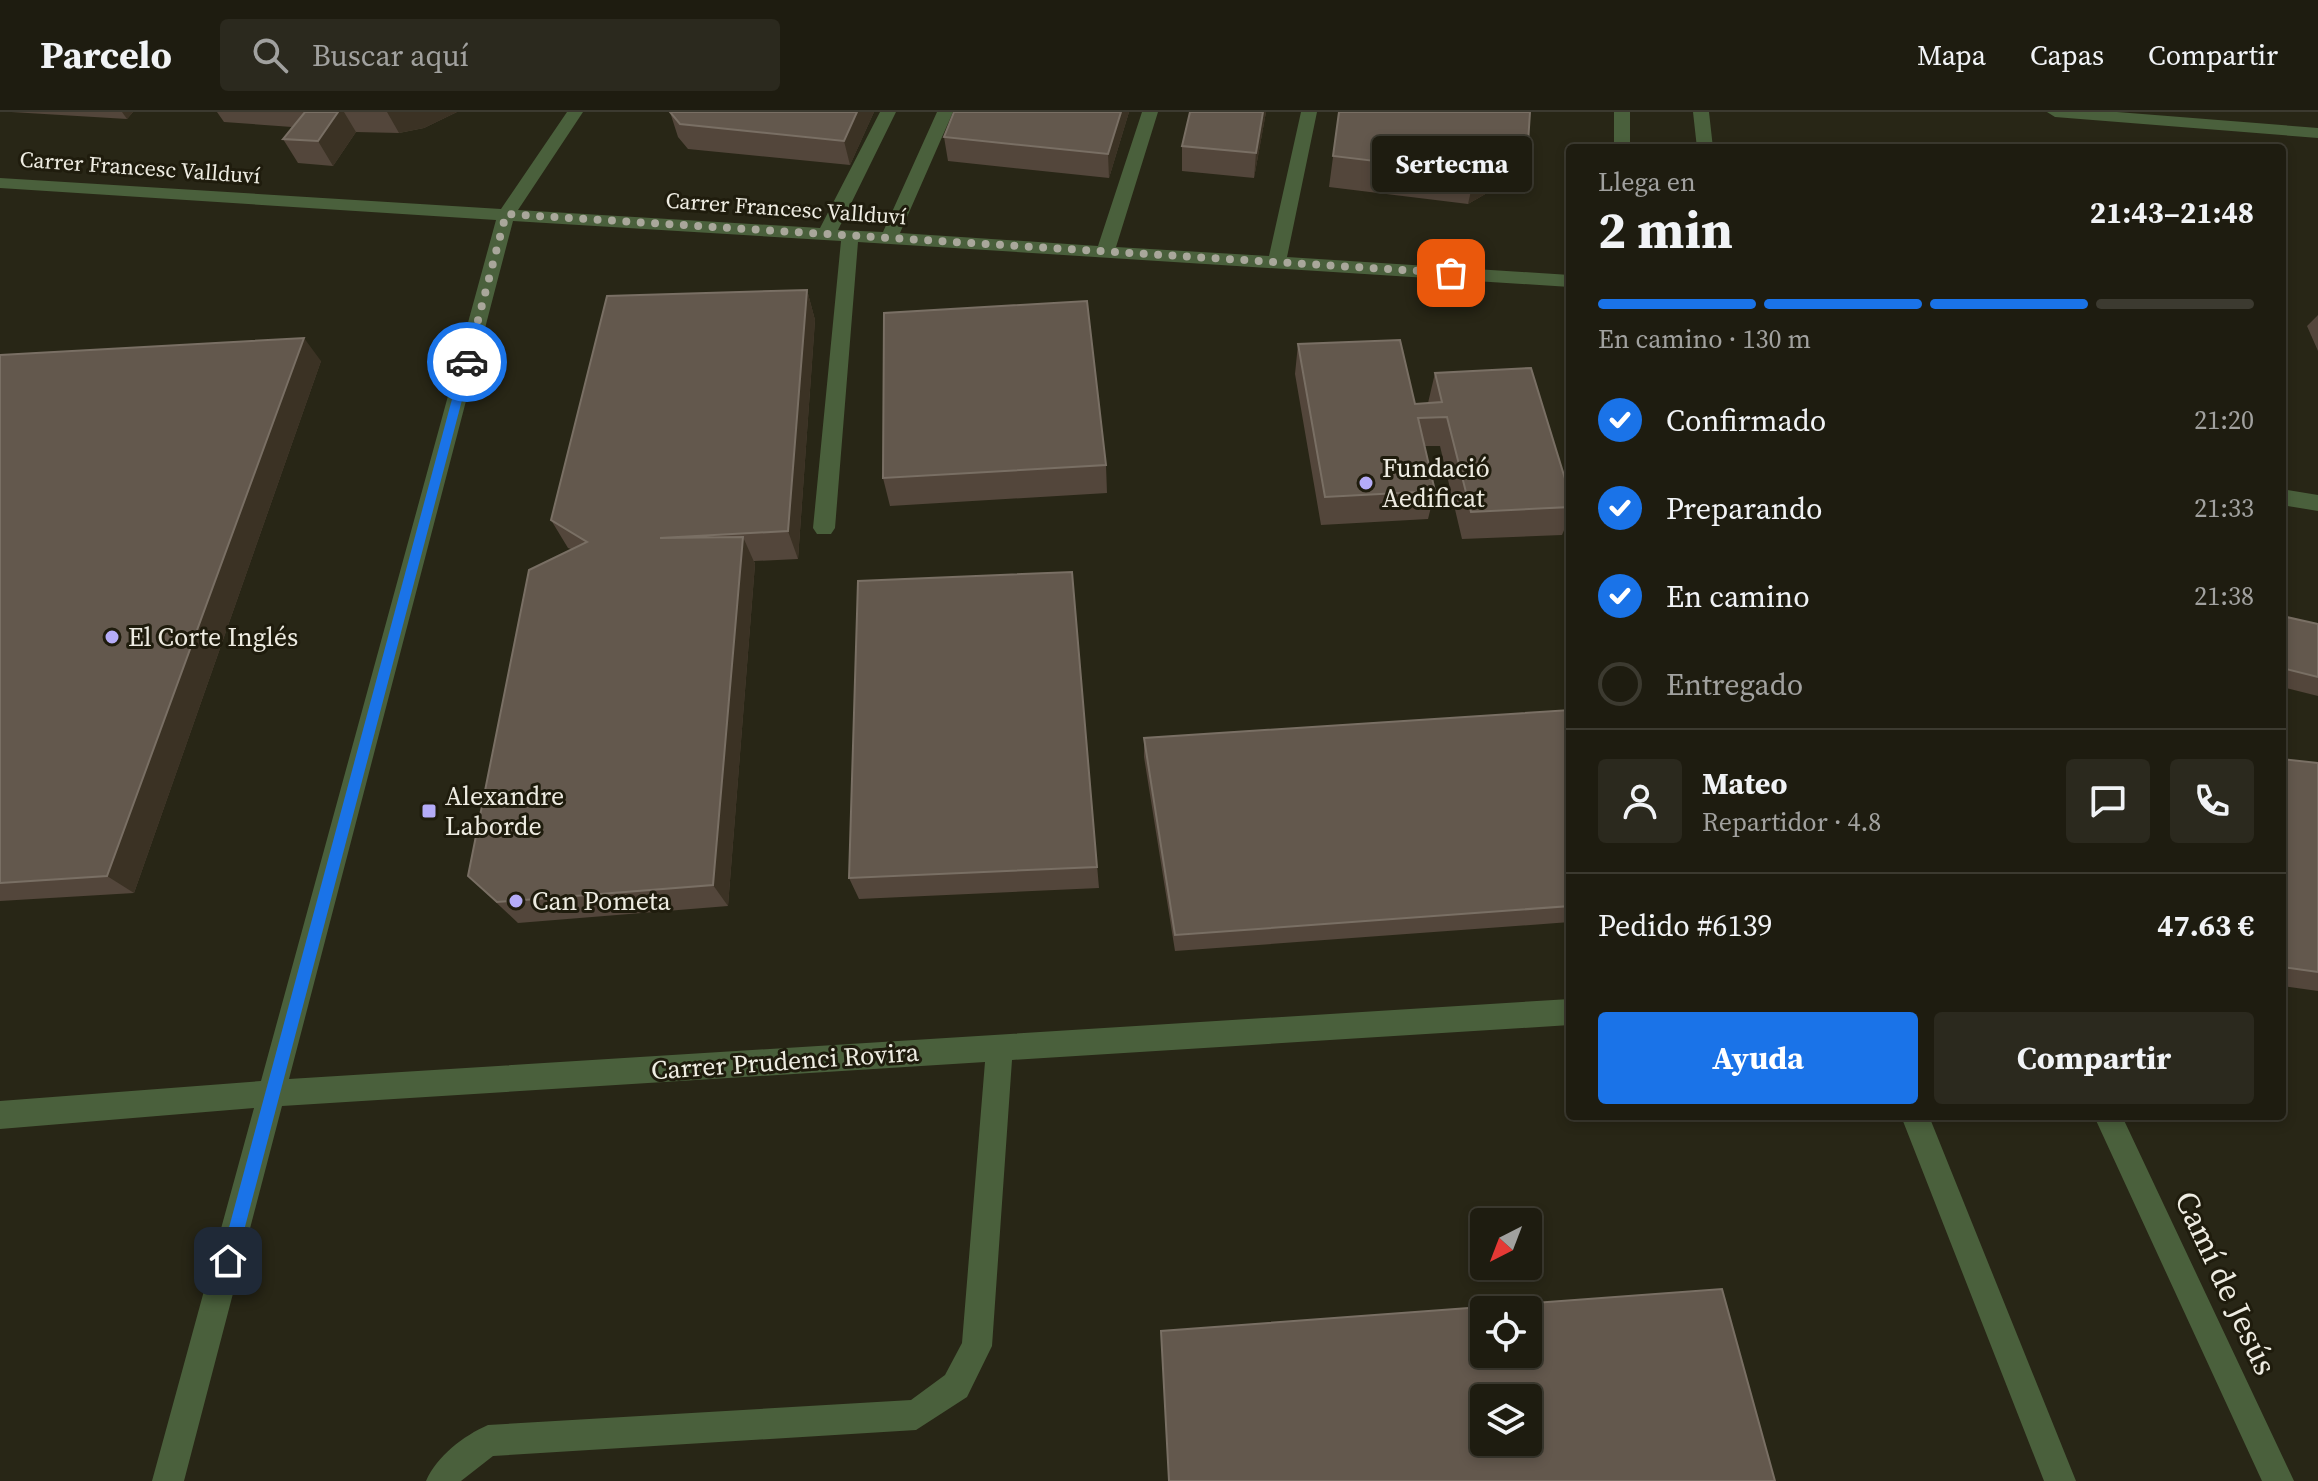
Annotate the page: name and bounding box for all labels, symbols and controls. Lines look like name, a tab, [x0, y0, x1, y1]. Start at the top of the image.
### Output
search box	[220, 19, 780, 91]
text: Parcelo	[40, 29, 172, 81]
icon: search	[248, 33, 292, 77]
text: Buscar aquí	[312, 35, 469, 76]
text: Mapa	[1917, 36, 1986, 74]
text: Capas	[2030, 36, 2104, 74]
text: Compartir	[2148, 36, 2278, 74]
callout: Sertecma	[1371, 137, 1531, 193]
street label: Carrer Francesc Vallduví	[19, 144, 261, 190]
text: Sertecma	[1395, 146, 1509, 182]
text: Llega en	[1598, 164, 1696, 200]
street label: Carrer Francesc Vallduví	[665, 185, 907, 231]
text: 21:43–21:48	[2090, 192, 2254, 233]
text: 2 min	[1598, 194, 1733, 265]
pin	[1417, 239, 1485, 307]
icon: bag	[1429, 251, 1473, 295]
text: En camino · 130 m	[1598, 321, 1811, 357]
courier	[427, 322, 507, 402]
icon: car	[445, 340, 489, 384]
icon: check	[1598, 398, 1642, 442]
text: Confirmado	[1666, 400, 1826, 441]
text: 21:20	[2194, 402, 2254, 438]
place label: Fundació Aedificat	[1382, 450, 1490, 516]
marker: Fundació Aedificat	[1357, 474, 1375, 492]
icon: check	[1598, 486, 1642, 530]
text: Preparando	[1666, 488, 1823, 529]
text: 21:33	[2194, 490, 2254, 526]
icon: check	[1598, 574, 1642, 618]
text: En camino	[1666, 576, 1810, 617]
text: 21:38	[2194, 578, 2254, 614]
place label: El Corte Inglés	[128, 619, 298, 655]
marker: El Corte Inglés	[103, 628, 121, 646]
text: Entregado	[1666, 664, 1803, 705]
button: person	[1598, 759, 1682, 843]
button: chat	[2066, 759, 2150, 843]
button: phone	[2170, 759, 2254, 843]
text: Mateo	[1702, 763, 1787, 804]
place label: Alexandre Laborde	[445, 778, 564, 844]
marker: Alexandre Laborde	[420, 802, 438, 820]
text: Repartidor · 4.8	[1702, 804, 1881, 840]
place label: Can Pometa	[532, 883, 672, 919]
marker: Can Pometa	[507, 892, 525, 910]
text: Pedido #6139	[1598, 905, 1773, 946]
text: 47.63 €	[2157, 905, 2254, 946]
button: Ayuda	[1598, 1012, 1918, 1104]
button: Compartir	[1934, 1012, 2254, 1104]
street label: Carrer Prudenci Rovira	[650, 1034, 921, 1088]
street label: Camí de Jesús	[2164, 1184, 2288, 1382]
north arrow	[1470, 1208, 1542, 1280]
map controls	[1470, 1208, 1542, 1456]
pin	[194, 1227, 262, 1295]
icon: home	[206, 1239, 250, 1283]
button: locate	[1470, 1296, 1542, 1368]
button: layers	[1470, 1384, 1542, 1456]

